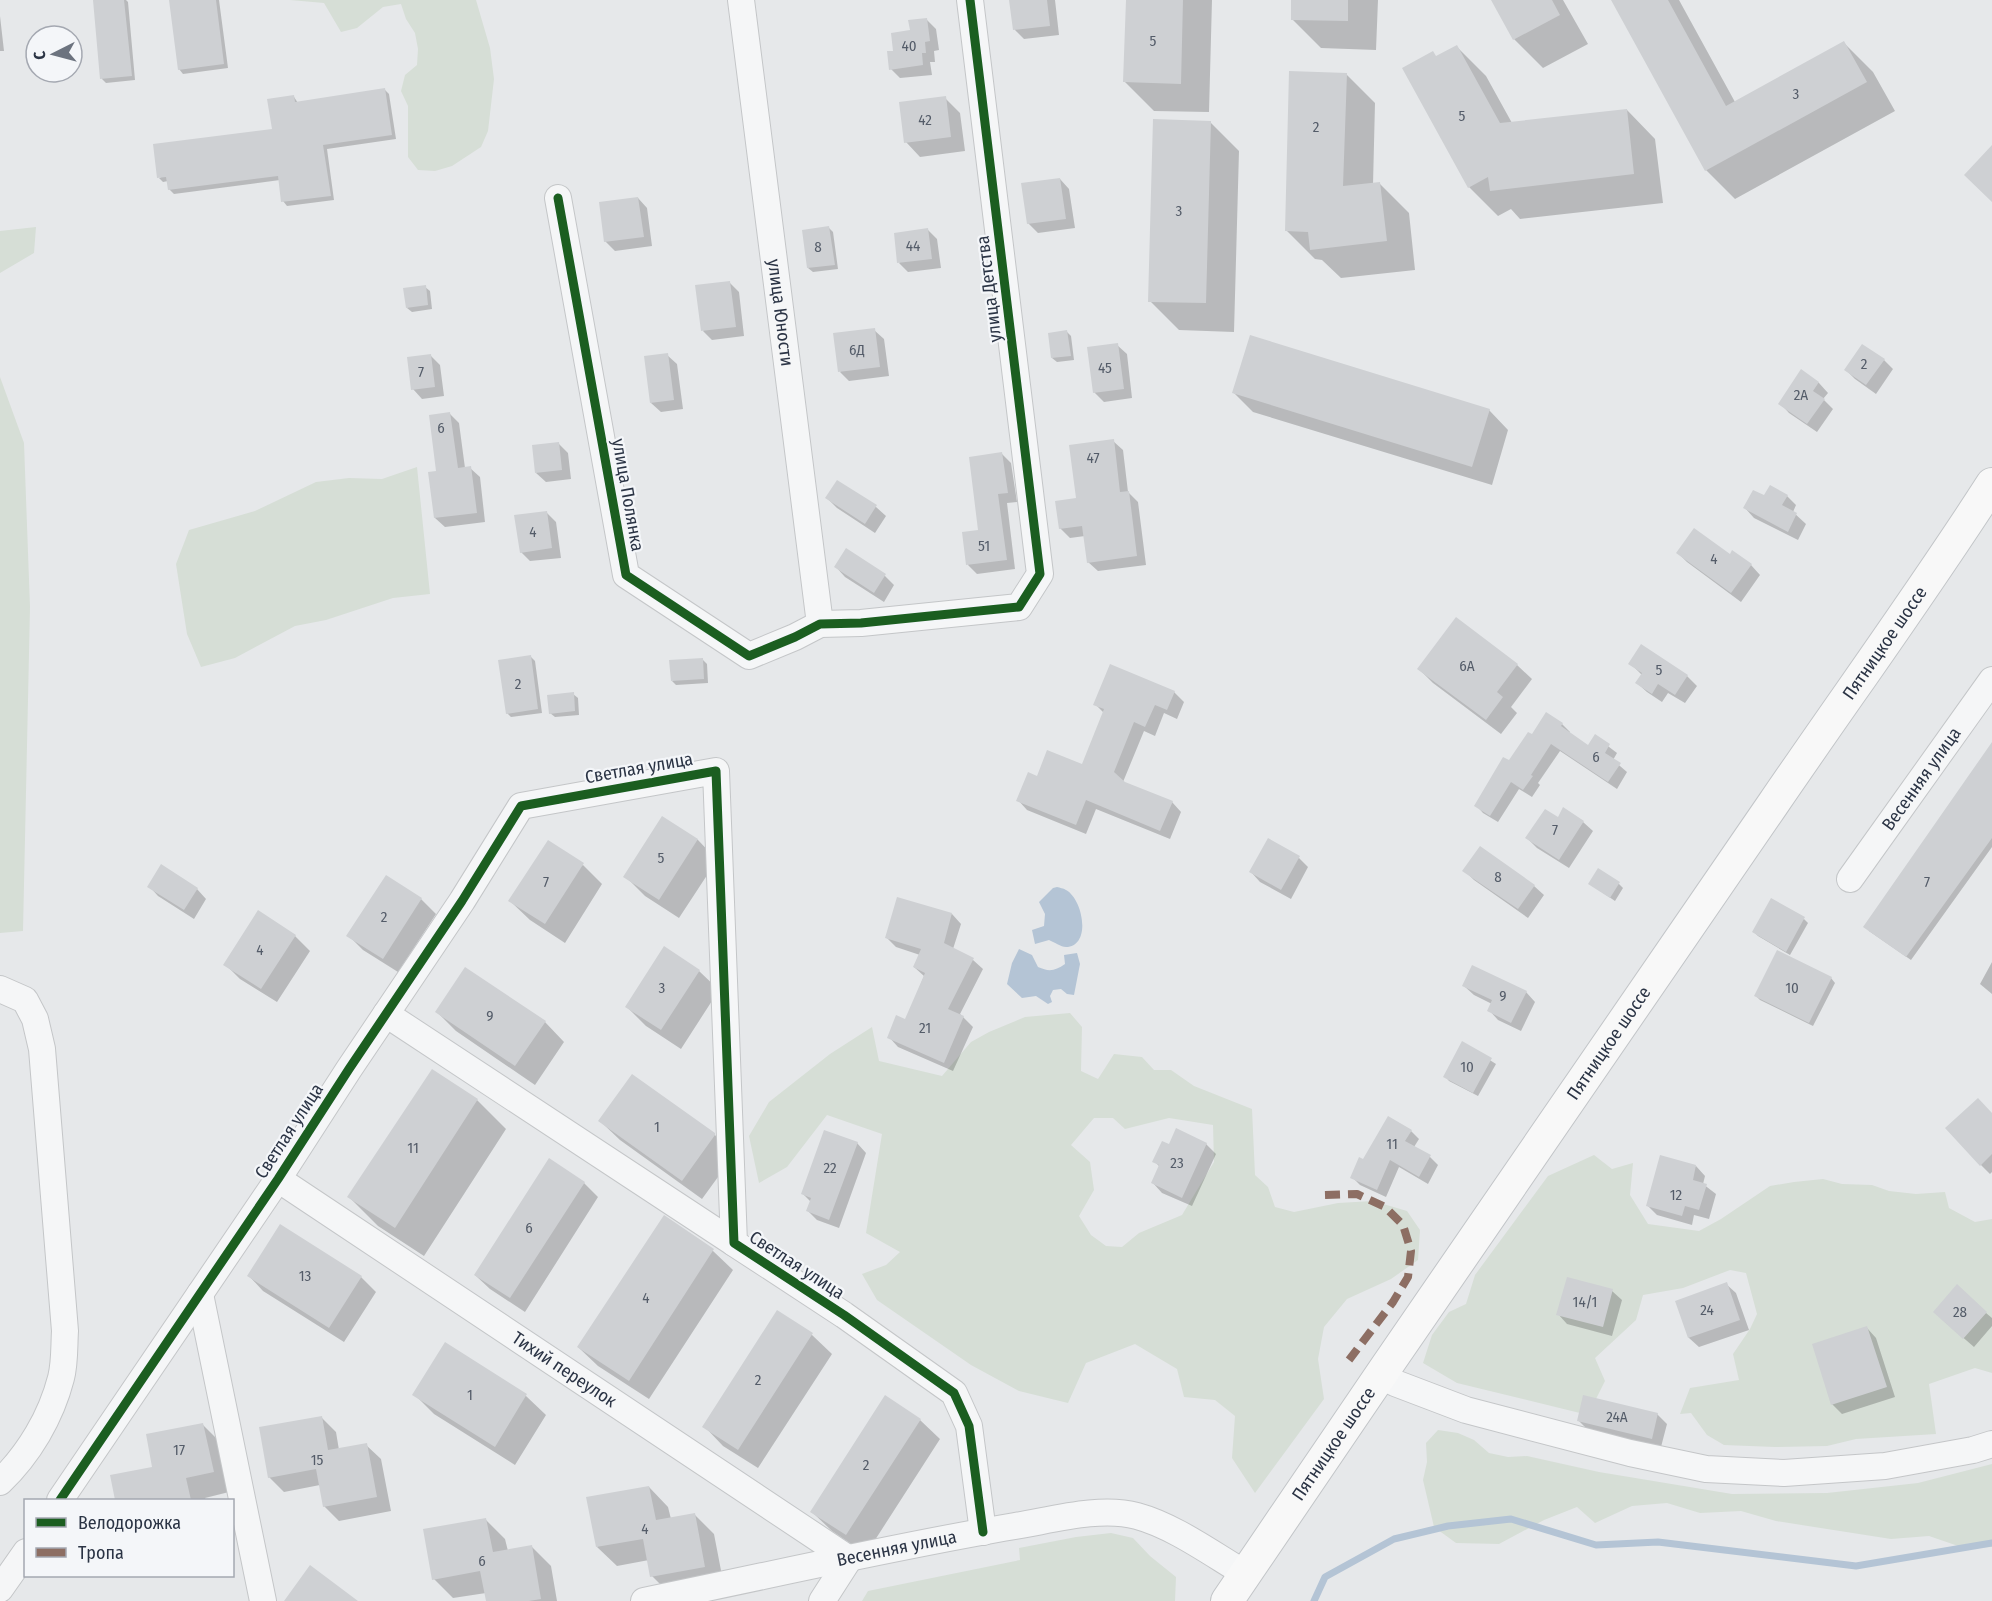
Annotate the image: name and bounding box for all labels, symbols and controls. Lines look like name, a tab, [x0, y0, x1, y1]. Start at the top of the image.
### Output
north arrow	[24, 24, 84, 84]
house number: 5	[1150, 32, 1157, 50]
house number: 40	[901, 37, 917, 55]
text: С	[30, 50, 49, 61]
house number: 3	[1793, 85, 1800, 103]
house number: 5	[1459, 107, 1466, 125]
house number: 42	[918, 111, 932, 129]
house number: 2	[1313, 118, 1320, 136]
house number: 3	[1176, 202, 1183, 220]
street label: улица Детства	[972, 234, 1006, 344]
house number: 44	[906, 237, 920, 255]
house number: 8	[814, 238, 822, 256]
street label: улица Юности	[763, 258, 798, 367]
house number: 6Д	[849, 341, 865, 359]
house number: 2	[1861, 355, 1868, 373]
house number: 45	[1098, 359, 1112, 377]
house number: 7	[418, 363, 424, 381]
house number: 2А	[1794, 386, 1808, 404]
house number: 6	[437, 419, 445, 437]
street label: улица Полянка	[607, 437, 649, 553]
house number: 47	[1086, 449, 1100, 467]
house number: 4	[529, 523, 537, 541]
house number: 51	[978, 537, 990, 555]
house number: 4	[1710, 550, 1718, 568]
street label: Пятницкое шоссе	[1838, 582, 1932, 704]
house number: 6А	[1459, 657, 1475, 675]
house number: 5	[1656, 661, 1663, 679]
house number: 2	[515, 675, 522, 693]
street label: Весенняя улица	[1877, 723, 1966, 835]
street label: Светлая улица	[583, 748, 695, 788]
house number: 6	[1592, 748, 1600, 766]
house number: 7	[1552, 821, 1558, 839]
house number: 5	[658, 849, 665, 867]
house number: 8	[1494, 868, 1502, 886]
house number: 7	[543, 873, 549, 891]
house number: 7	[1924, 873, 1930, 891]
house number: 2	[381, 908, 388, 926]
house number: 4	[256, 941, 264, 959]
house number: 3	[659, 979, 666, 997]
house number: 10	[1785, 979, 1799, 997]
street label: Пятницкое шоссе	[1562, 982, 1655, 1104]
house number: 9	[1499, 987, 1507, 1005]
house number: 9	[486, 1007, 494, 1025]
house number: 21	[919, 1019, 931, 1037]
house number: 10	[1460, 1058, 1474, 1076]
street label: Светлая улица	[250, 1079, 328, 1183]
house number: 1	[654, 1118, 660, 1136]
house number: 11	[1386, 1135, 1398, 1153]
house number: 11	[407, 1139, 419, 1157]
house number: 23	[1170, 1154, 1184, 1172]
house number: 22	[823, 1159, 837, 1177]
house number: 12	[1670, 1186, 1683, 1204]
house number: 6	[525, 1219, 533, 1237]
street label: Светлая улица	[745, 1226, 849, 1304]
house number: 13	[299, 1267, 312, 1285]
house number: 4	[642, 1289, 650, 1307]
house number: 14/1	[1573, 1293, 1597, 1311]
house number: 24	[1700, 1301, 1714, 1319]
house number: 28	[1953, 1303, 1967, 1321]
street label: Тихий переулок	[508, 1327, 621, 1413]
house number: 2	[755, 1371, 762, 1389]
street label: Пятницкое шоссе	[1287, 1383, 1380, 1505]
house number: 1	[467, 1386, 473, 1404]
house number: 24А	[1606, 1408, 1628, 1426]
house number: 17	[173, 1441, 185, 1459]
house number: 15	[311, 1451, 323, 1469]
house number: 2	[863, 1456, 870, 1474]
legend	[24, 1499, 234, 1577]
text: Велодорожка	[78, 1512, 181, 1534]
house number: 4	[641, 1520, 649, 1538]
street label: Весенняя улица	[835, 1526, 958, 1571]
text: Тропа	[78, 1542, 124, 1564]
house number: 6	[478, 1552, 486, 1570]

